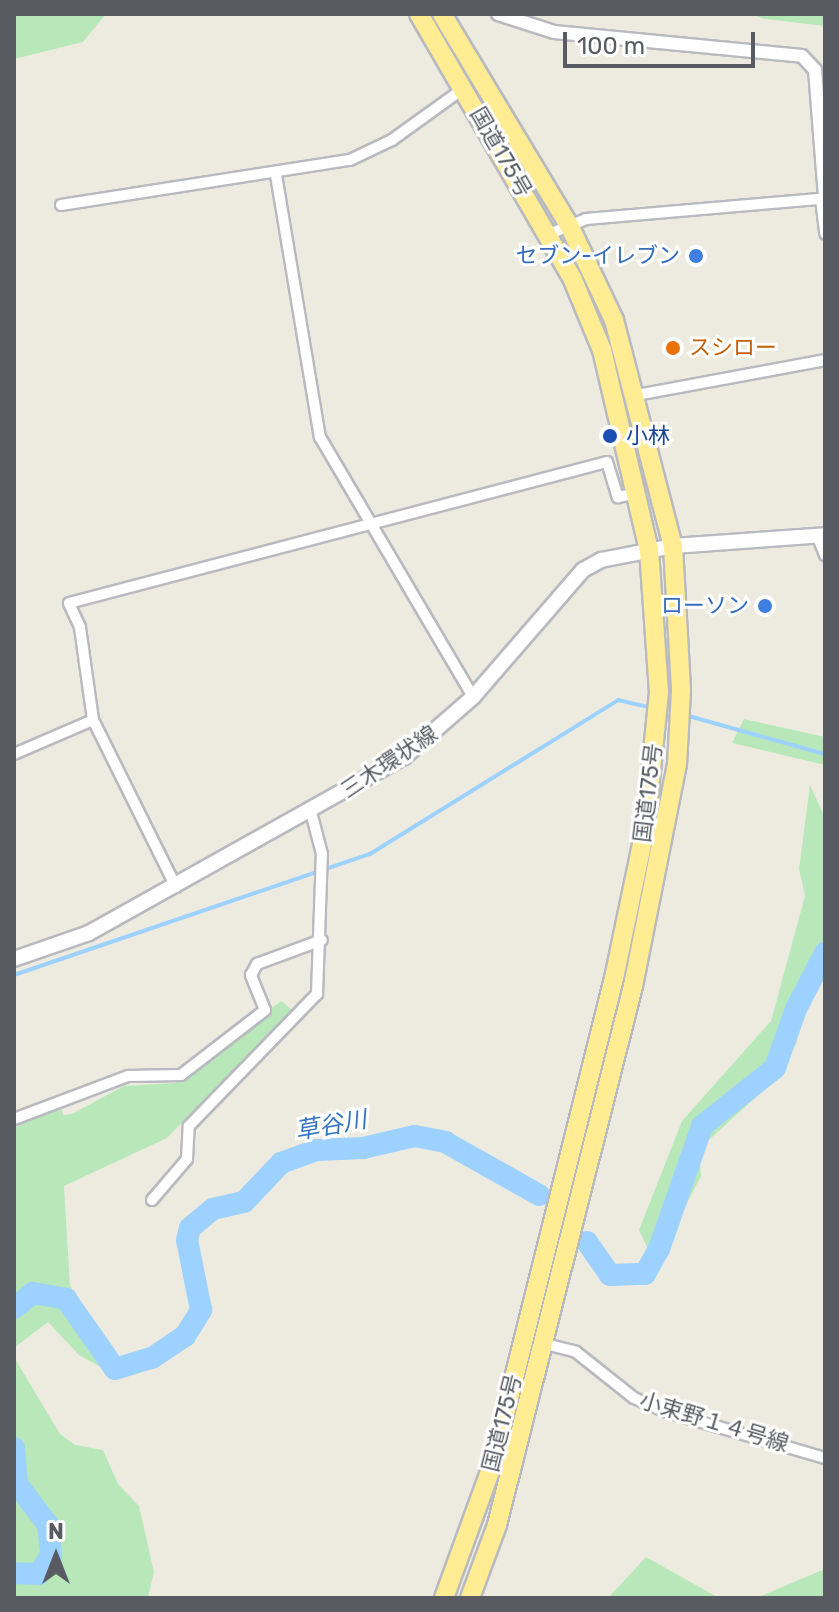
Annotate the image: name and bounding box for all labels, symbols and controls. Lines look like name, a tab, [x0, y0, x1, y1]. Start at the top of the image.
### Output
scale bar	[567, 16, 759, 66]
text: 100 m	[577, 32, 645, 60]
street label: 国道175号	[465, 102, 537, 202]
place label: セブン-イレブン	[515, 243, 680, 269]
marker: セブン-イレブン	[687, 247, 705, 265]
place label: スシロー	[689, 335, 777, 361]
marker: スシロー	[664, 339, 682, 357]
place label: 小林	[626, 423, 670, 449]
marker: 小林	[601, 427, 619, 445]
place label: ローソン	[661, 593, 749, 619]
marker: ローソン	[756, 597, 774, 615]
street label: 三木環状線	[336, 720, 442, 804]
street label: 国道175号	[629, 742, 667, 844]
water label: 草谷川	[293, 1106, 369, 1146]
street label: 国道175号	[477, 1371, 527, 1475]
street label: 小束野１４号線	[637, 1387, 791, 1457]
north arrow	[16, 1516, 96, 1596]
text: N	[48, 1518, 64, 1545]

